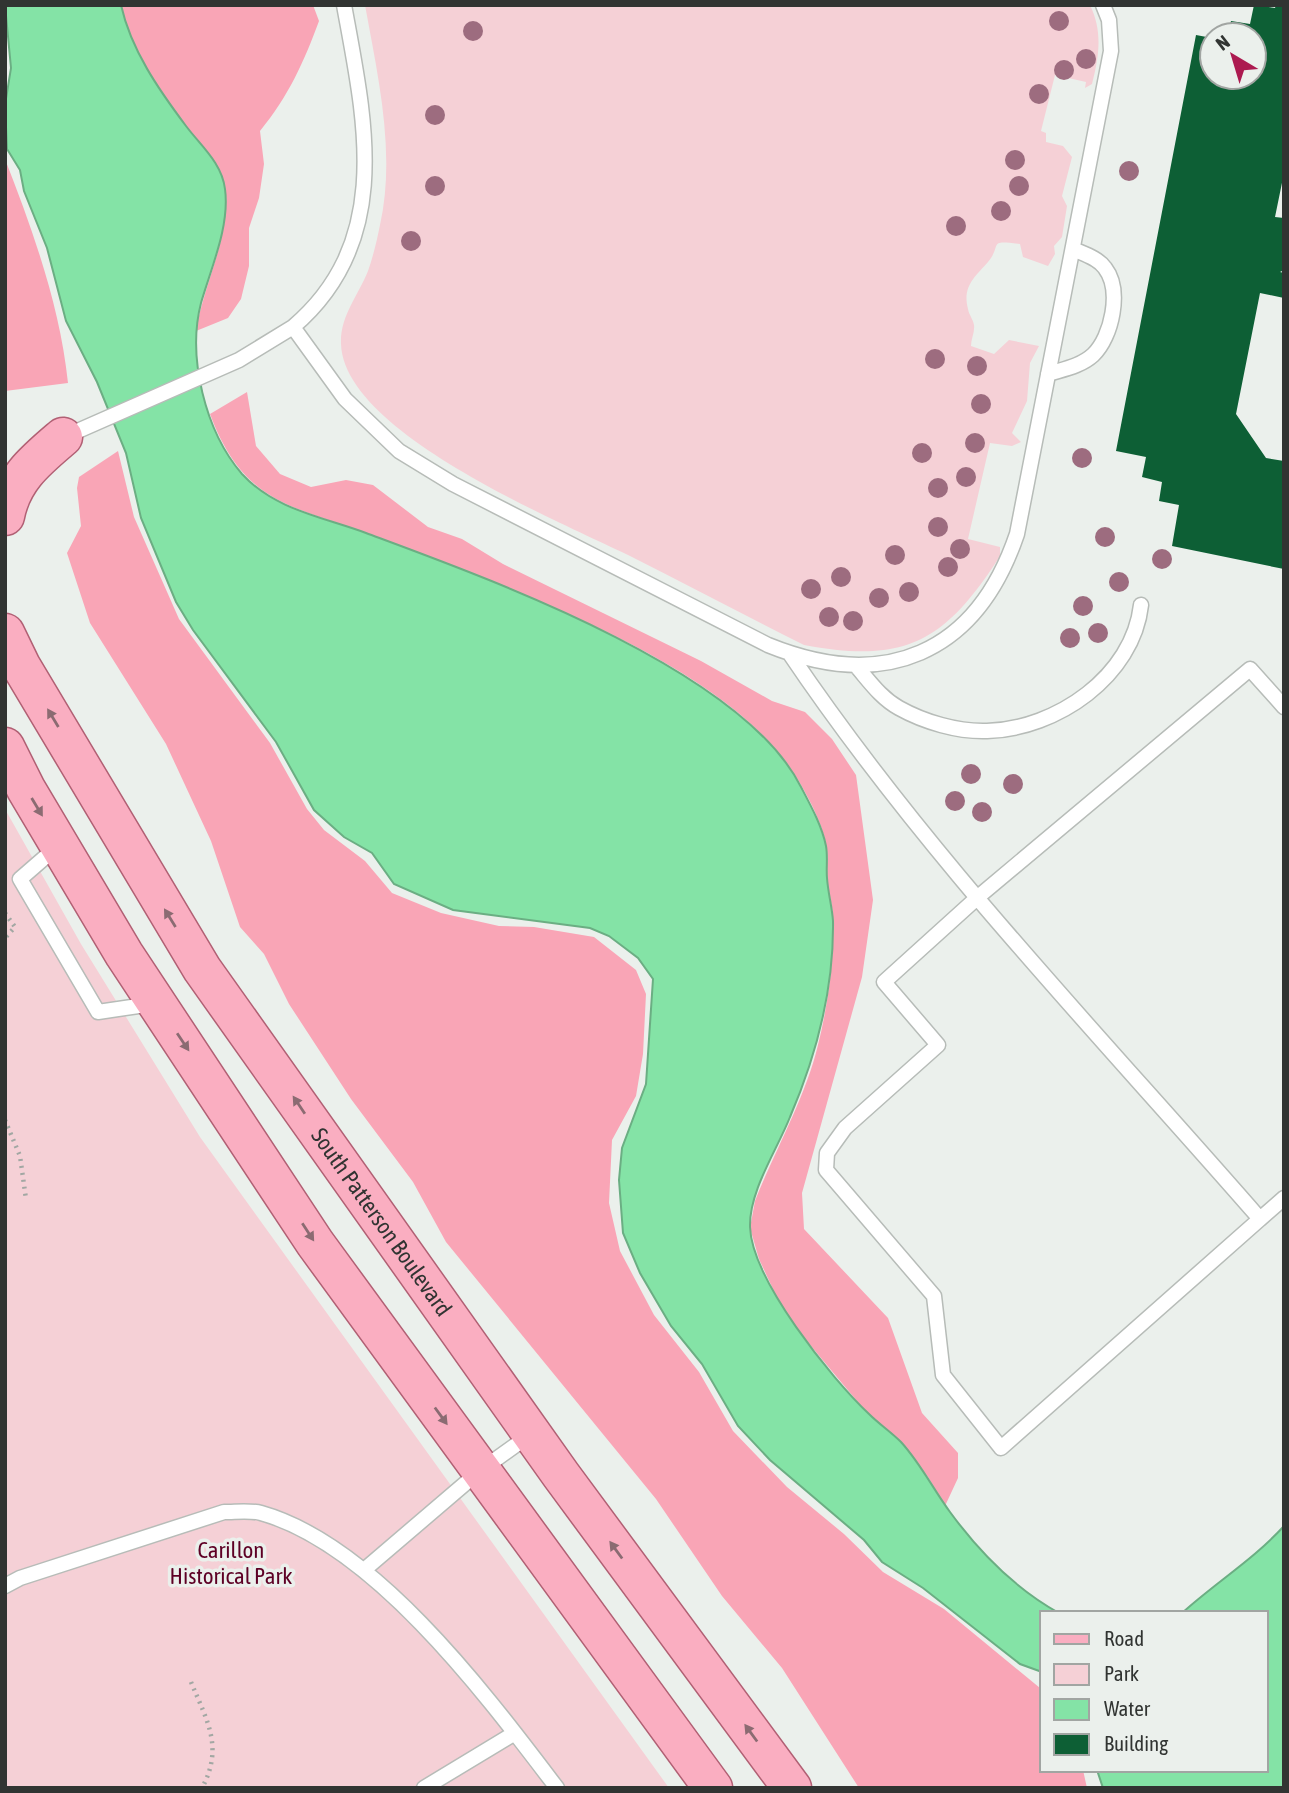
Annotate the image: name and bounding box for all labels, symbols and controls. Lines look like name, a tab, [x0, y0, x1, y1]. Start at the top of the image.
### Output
north arrow	[1198, 21, 1268, 91]
text: N	[1211, 30, 1234, 55]
one-way arrow	[46, 709, 59, 728]
one-way arrow	[31, 798, 43, 817]
one-way arrow	[163, 908, 176, 928]
one-way arrow	[176, 1033, 190, 1051]
one-way arrow	[292, 1096, 306, 1114]
street label: South Patterson Boulevard	[306, 1123, 457, 1321]
one-way arrow	[301, 1223, 315, 1241]
one-way arrow	[434, 1407, 448, 1425]
park label: Carillon Historical Park	[170, 1537, 292, 1589]
one-way arrow	[609, 1541, 623, 1559]
legend	[1040, 1611, 1268, 1772]
text: Road	[1104, 1626, 1144, 1650]
text: Park	[1104, 1661, 1139, 1685]
text: Water	[1104, 1696, 1151, 1720]
one-way arrow	[744, 1724, 758, 1742]
text: Building	[1104, 1731, 1168, 1755]

